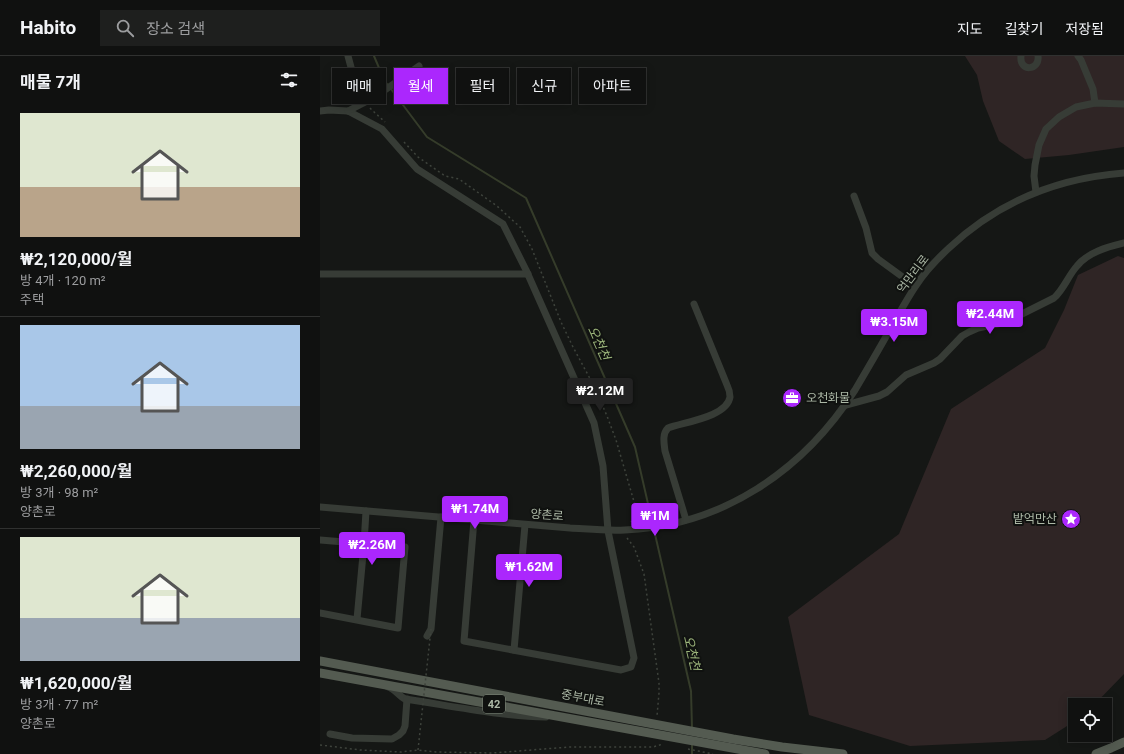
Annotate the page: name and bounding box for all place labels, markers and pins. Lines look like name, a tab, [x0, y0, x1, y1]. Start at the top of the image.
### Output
pin: ₩2.44M	[957, 301, 1023, 335]
pin: ₩3.15M	[861, 309, 927, 343]
pin: ₩2.12M	[567, 378, 633, 412]
office icon: 오천화물	[781, 387, 803, 409]
place label: 오천화물	[806, 391, 850, 405]
pin: ₩1.74M	[442, 496, 508, 530]
pin: ₩1M	[636, 503, 674, 537]
place icon: 밭억만산	[1060, 508, 1082, 530]
place label: 밭억만산	[1013, 512, 1057, 526]
pin: ₩2.26M	[339, 532, 405, 566]
pin: ₩1.62M	[496, 554, 562, 588]

